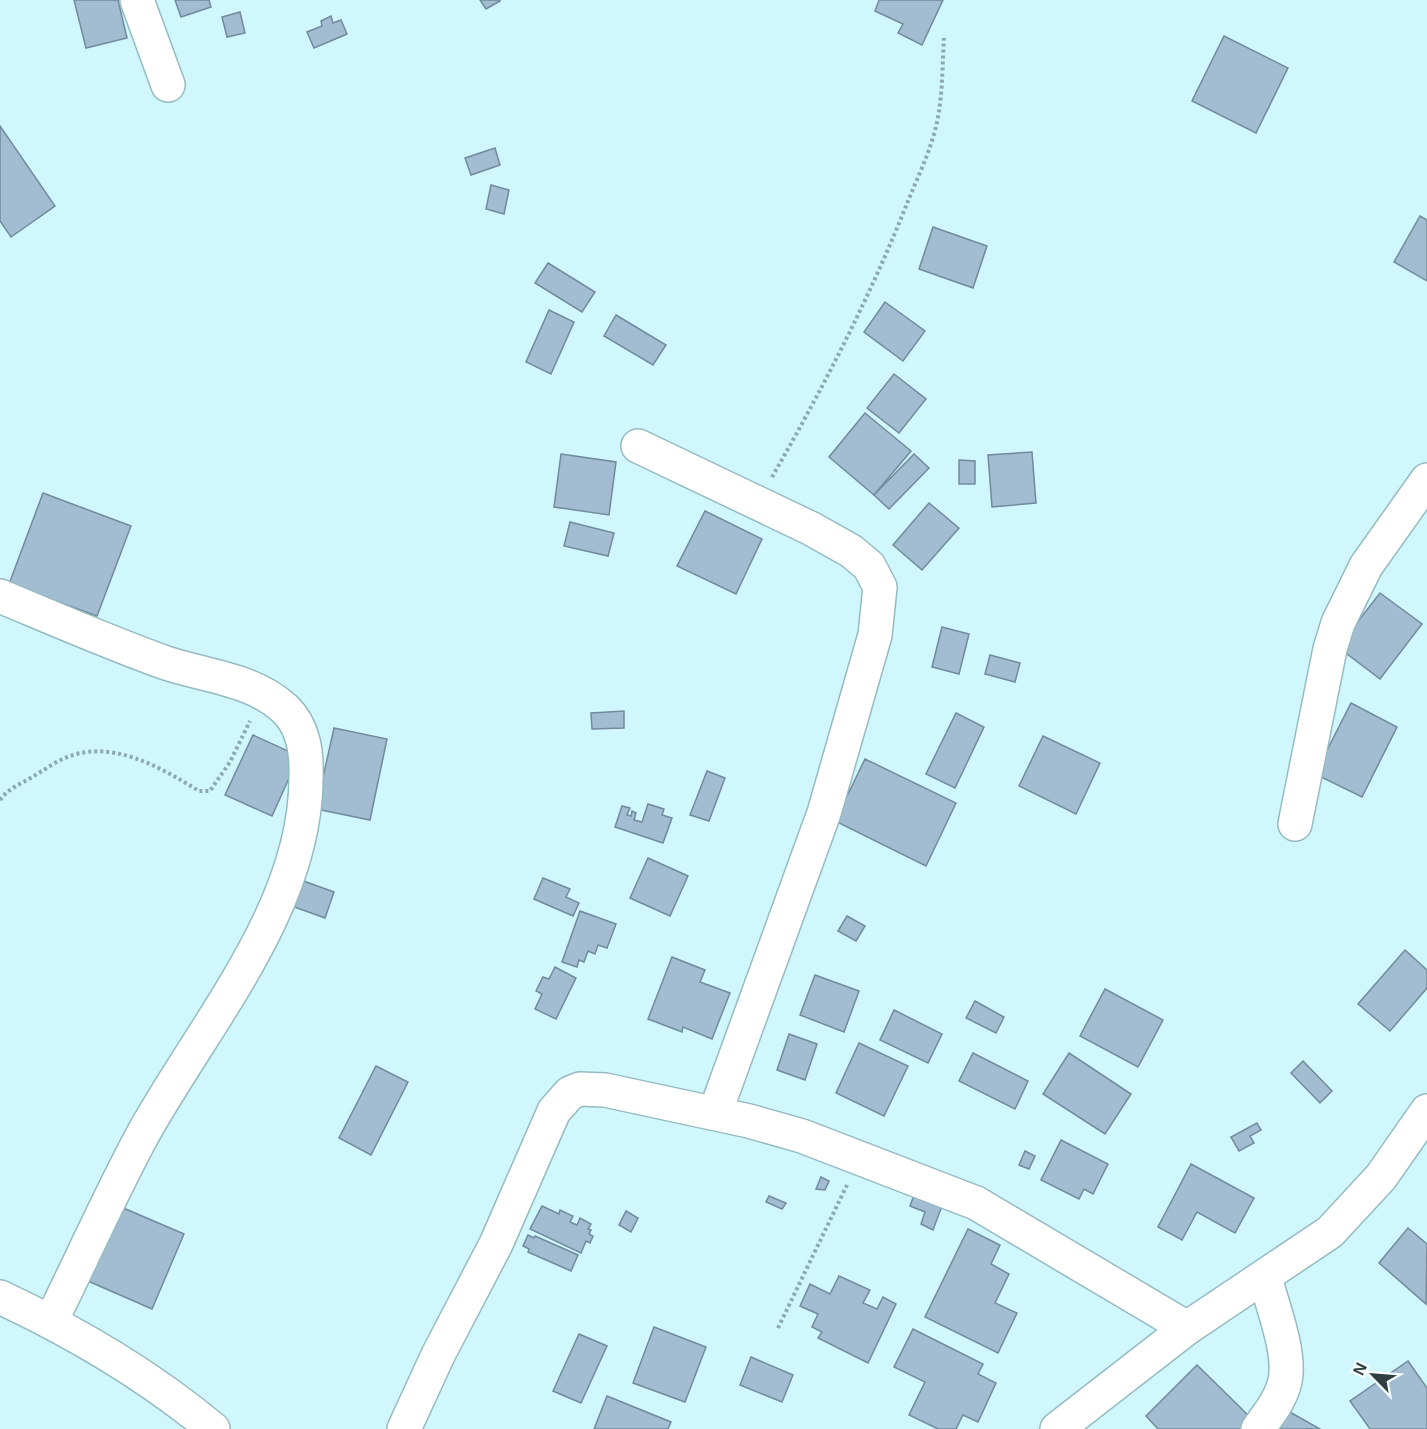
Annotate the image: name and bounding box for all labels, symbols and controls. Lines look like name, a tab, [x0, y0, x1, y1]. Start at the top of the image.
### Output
north arrow	[1343, 1345, 1403, 1405]
text: N	[1350, 1360, 1370, 1378]

